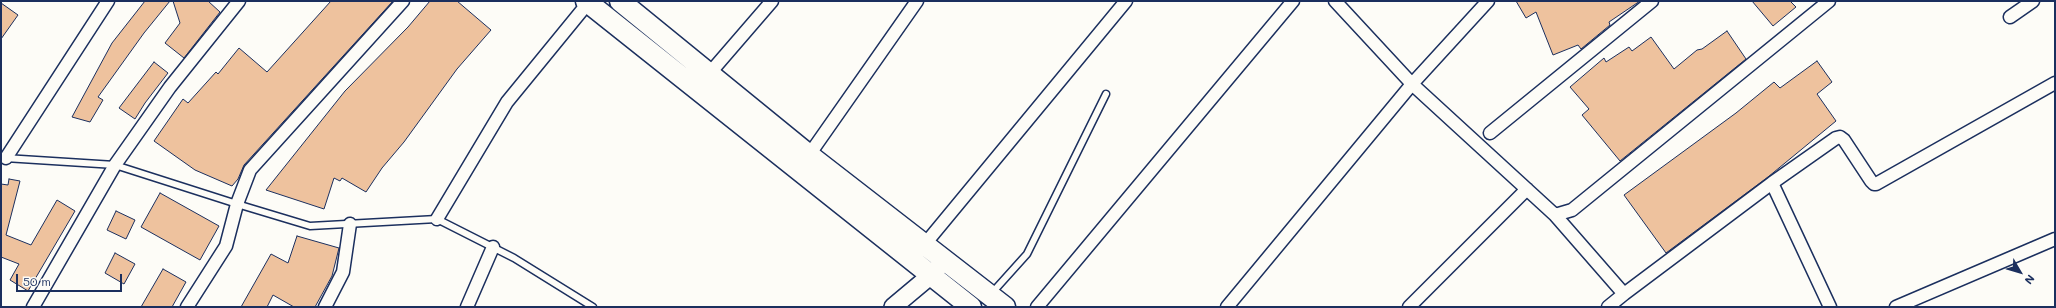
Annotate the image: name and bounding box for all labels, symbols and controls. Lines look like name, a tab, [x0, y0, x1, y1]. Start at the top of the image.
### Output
north arrow	[2000, 252, 2040, 292]
scale bar	[18, 266, 124, 292]
text: N	[2021, 272, 2038, 288]
text: 50 m	[23, 273, 51, 289]

